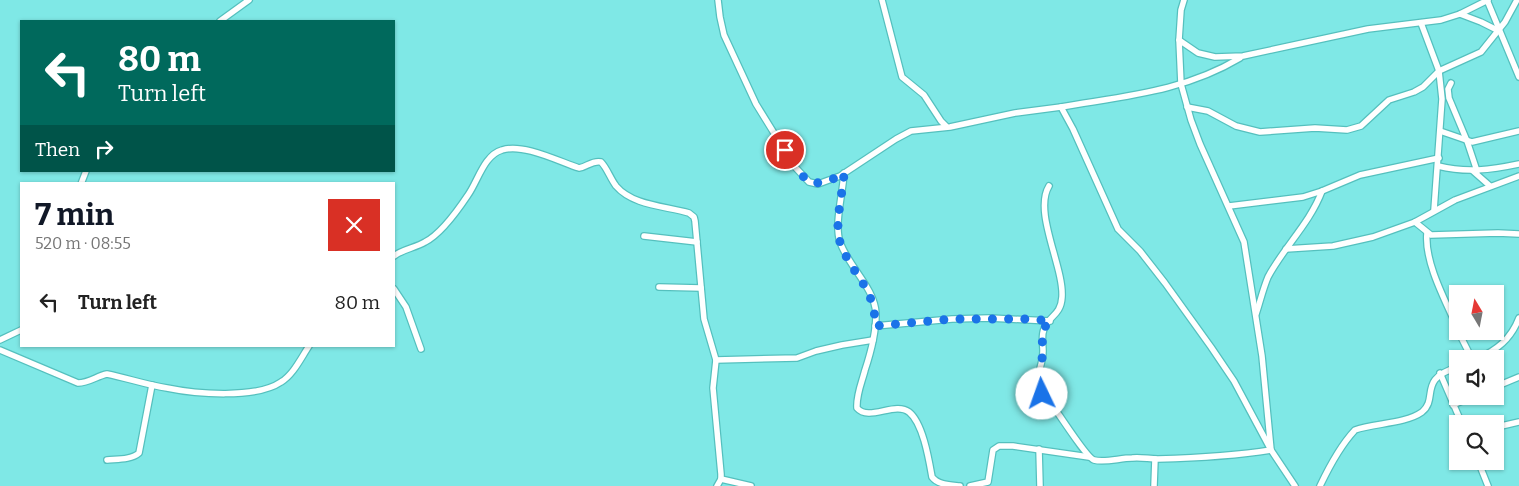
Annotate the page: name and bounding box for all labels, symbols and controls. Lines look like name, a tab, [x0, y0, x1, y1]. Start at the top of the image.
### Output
text: 80 m	[118, 38, 201, 80]
icon: left	[35, 40, 100, 105]
text: Turn left	[118, 80, 206, 107]
pin	[764, 129, 806, 171]
icon: right	[90, 135, 118, 163]
icon: arrive	[771, 136, 799, 164]
text: Then	[35, 138, 80, 161]
text: 7 min	[35, 197, 114, 233]
button: close	[328, 199, 380, 251]
text: 520 m · 08:55	[35, 234, 131, 253]
north arrow	[1449, 285, 1504, 340]
map controls	[1449, 285, 1504, 470]
icon: left	[35, 288, 63, 316]
text: Turn left	[78, 291, 157, 314]
text: 80 m	[334, 291, 380, 314]
button: sound	[1449, 350, 1504, 405]
position arrow	[1015, 367, 1067, 419]
button: search	[1449, 415, 1504, 470]

